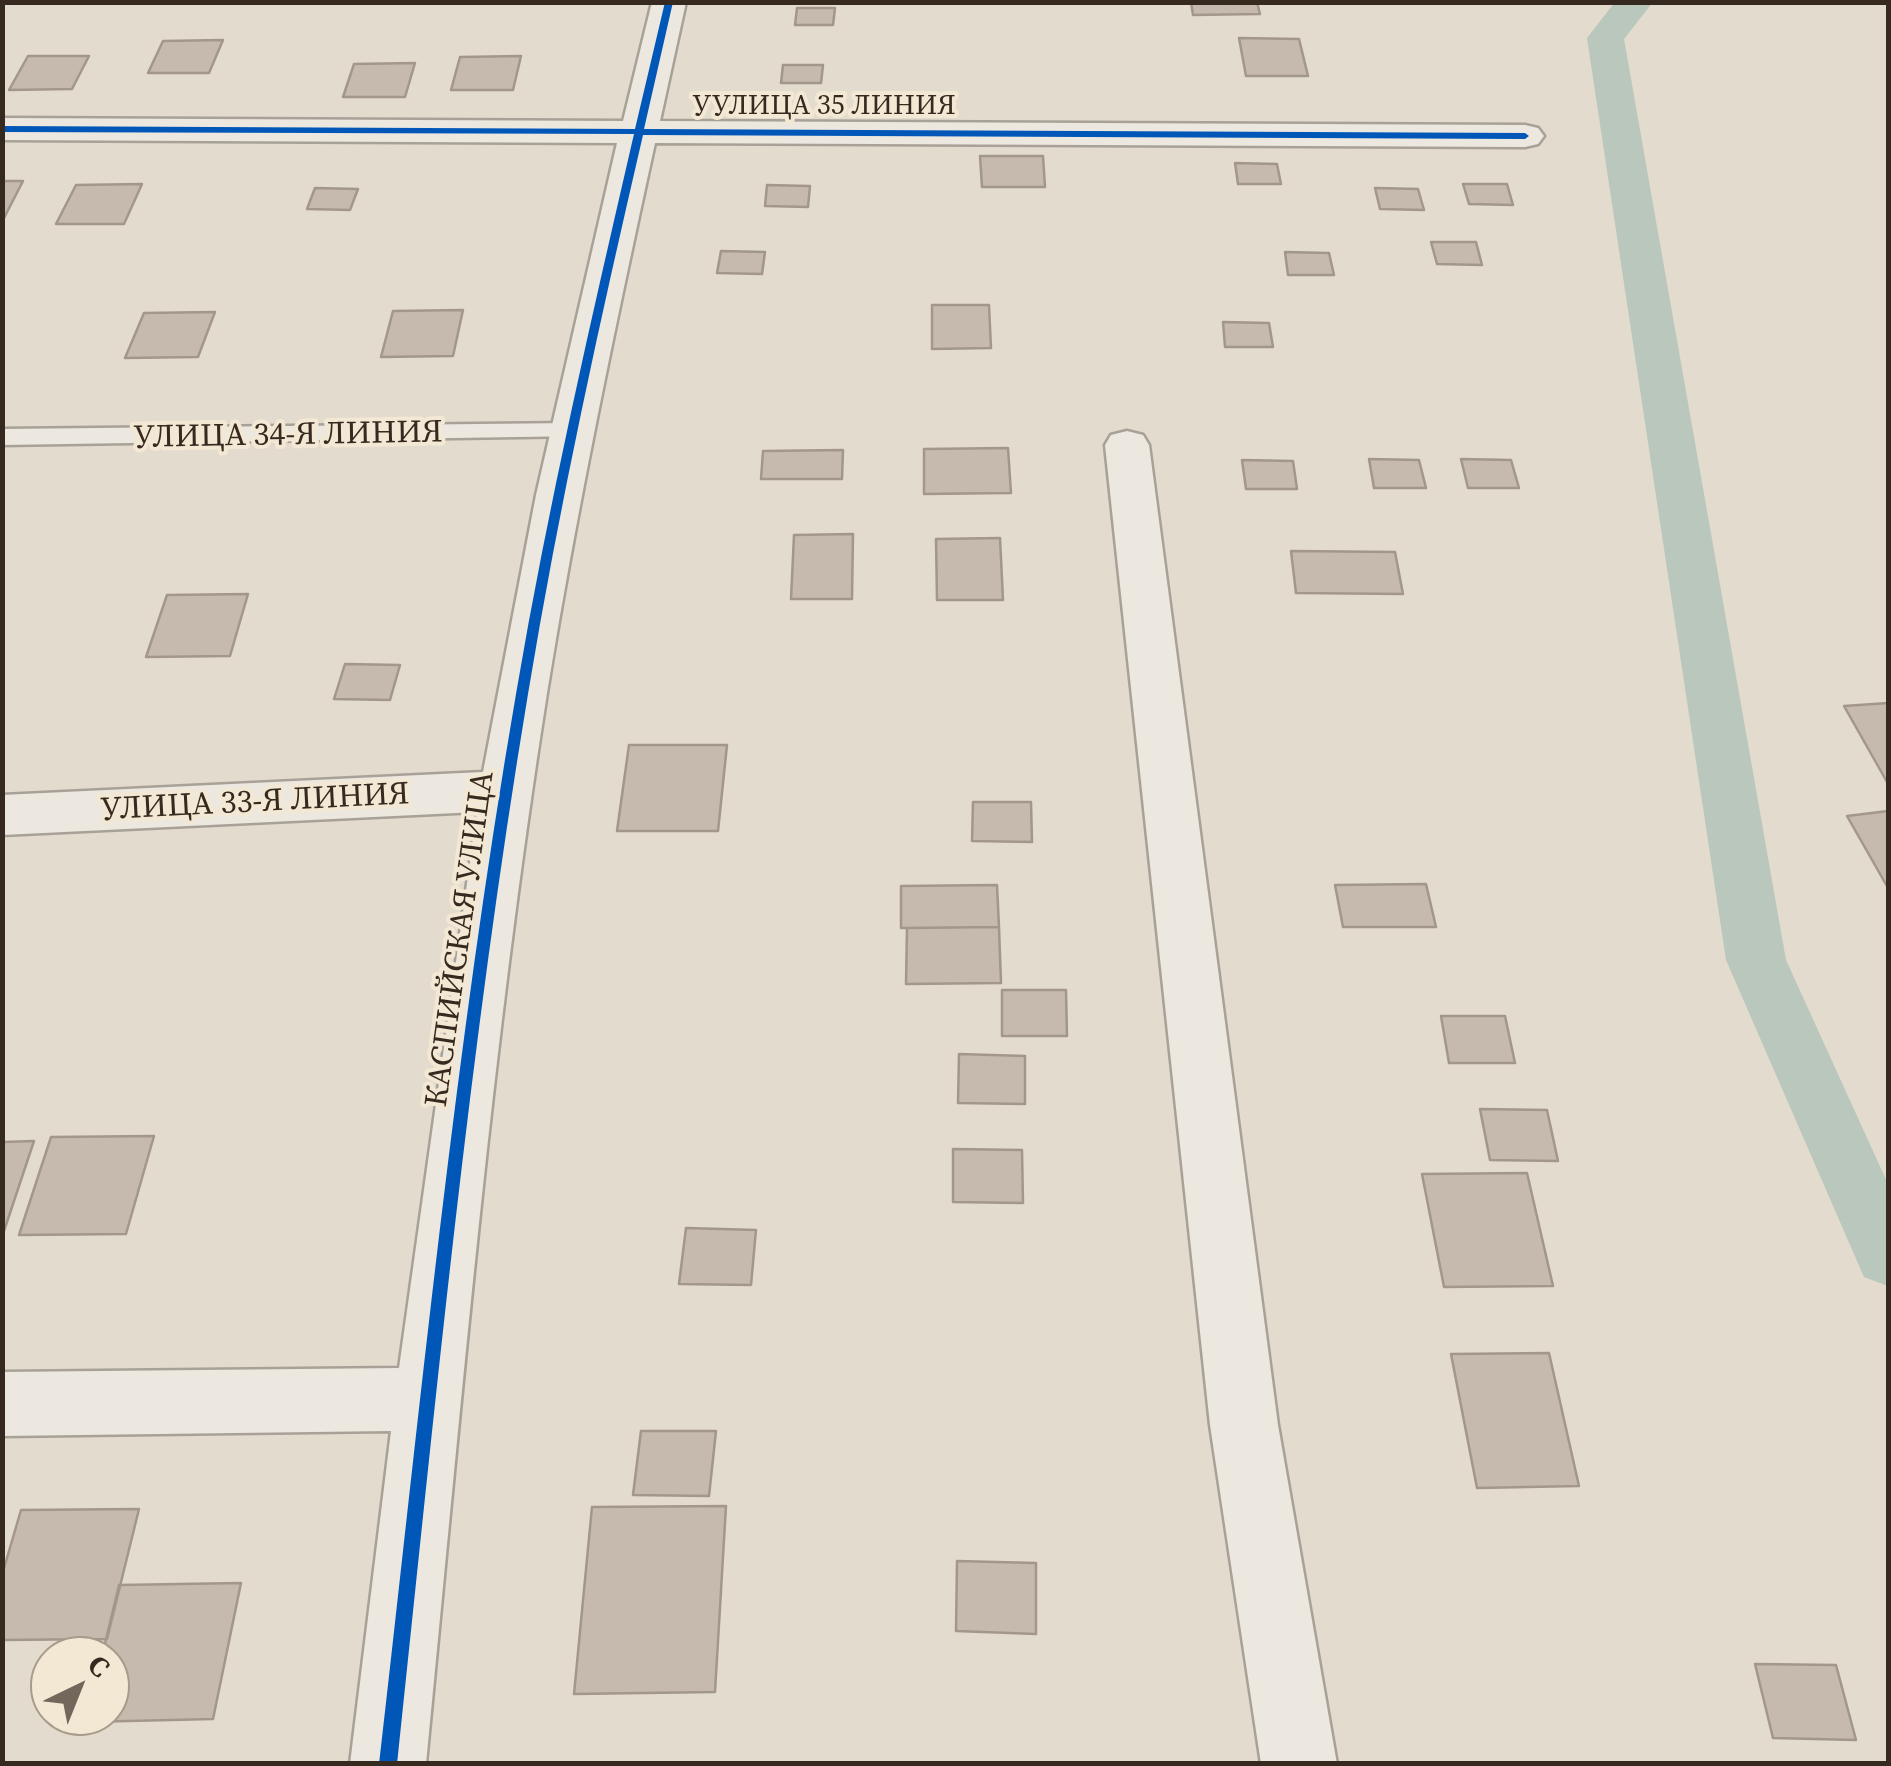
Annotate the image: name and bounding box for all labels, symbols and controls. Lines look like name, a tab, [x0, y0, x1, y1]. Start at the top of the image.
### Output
street label: УУЛИЦА 35 ЛИНИЯ	[693, 90, 955, 124]
street label: УЛИЦА 34-Я ЛИНИЯ	[133, 414, 443, 458]
street label: КАСПИЙСКАЯ УЛИЦА	[418, 769, 504, 1109]
street label: УЛИЦА 33-Я ЛИНИЯ	[100, 776, 410, 830]
north arrow	[30, 1636, 130, 1736]
text: С	[80, 1646, 118, 1685]

